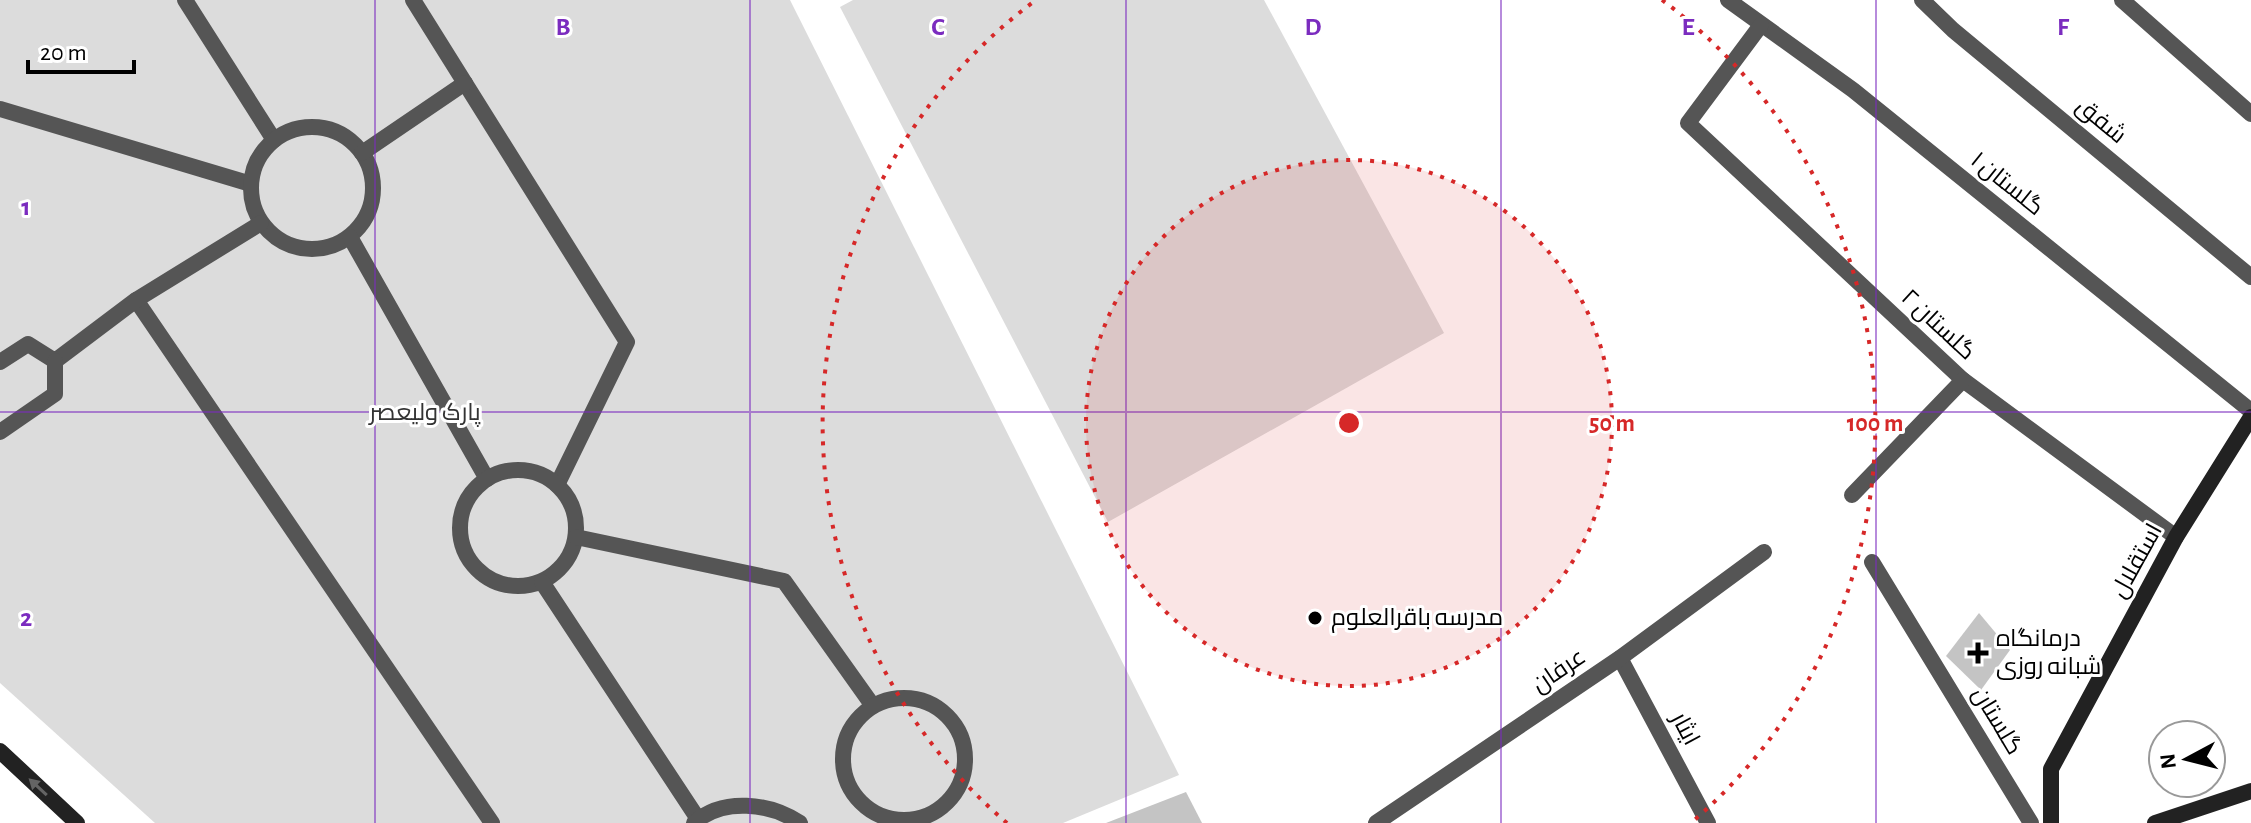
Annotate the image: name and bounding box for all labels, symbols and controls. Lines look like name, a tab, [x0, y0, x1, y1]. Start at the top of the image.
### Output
text: B	[555, 14, 571, 40]
text: C	[931, 14, 945, 40]
text: D	[1304, 14, 1322, 40]
text: E	[1681, 14, 1695, 40]
text: F	[2057, 14, 2070, 40]
scale bar	[28, 24, 134, 74]
text: 20 m	[40, 41, 87, 65]
street label: شفق	[2070, 93, 2131, 150]
street label: گلستان ۱	[1966, 148, 2048, 221]
text: 1	[21, 194, 31, 220]
street label: گلستان ۲	[1896, 285, 1979, 366]
park label: پارک ولیعصر	[367, 401, 481, 428]
centre of rings	[1335, 409, 1363, 437]
text: 50 m	[1589, 412, 1635, 436]
text: 100 m	[1847, 412, 1903, 436]
street label: استقلال	[2107, 520, 2168, 603]
text: 2	[20, 605, 32, 631]
place label: مدرسه باقرالعلوم	[1331, 606, 1503, 633]
marker: مدرسه باقرالعلوم	[1306, 609, 1324, 627]
place label: درمانگاه شبانه روزی	[1996, 627, 2101, 680]
marker: درمانگاه شبانه روزی	[1967, 642, 1989, 664]
street label: عرفان	[1528, 645, 1591, 698]
street label: گلستان	[1967, 683, 2026, 760]
street label: ایثار	[1666, 706, 1704, 749]
north arrow	[2147, 719, 2227, 799]
text: N	[2156, 752, 2180, 770]
one-way arrow	[29, 778, 48, 796]

